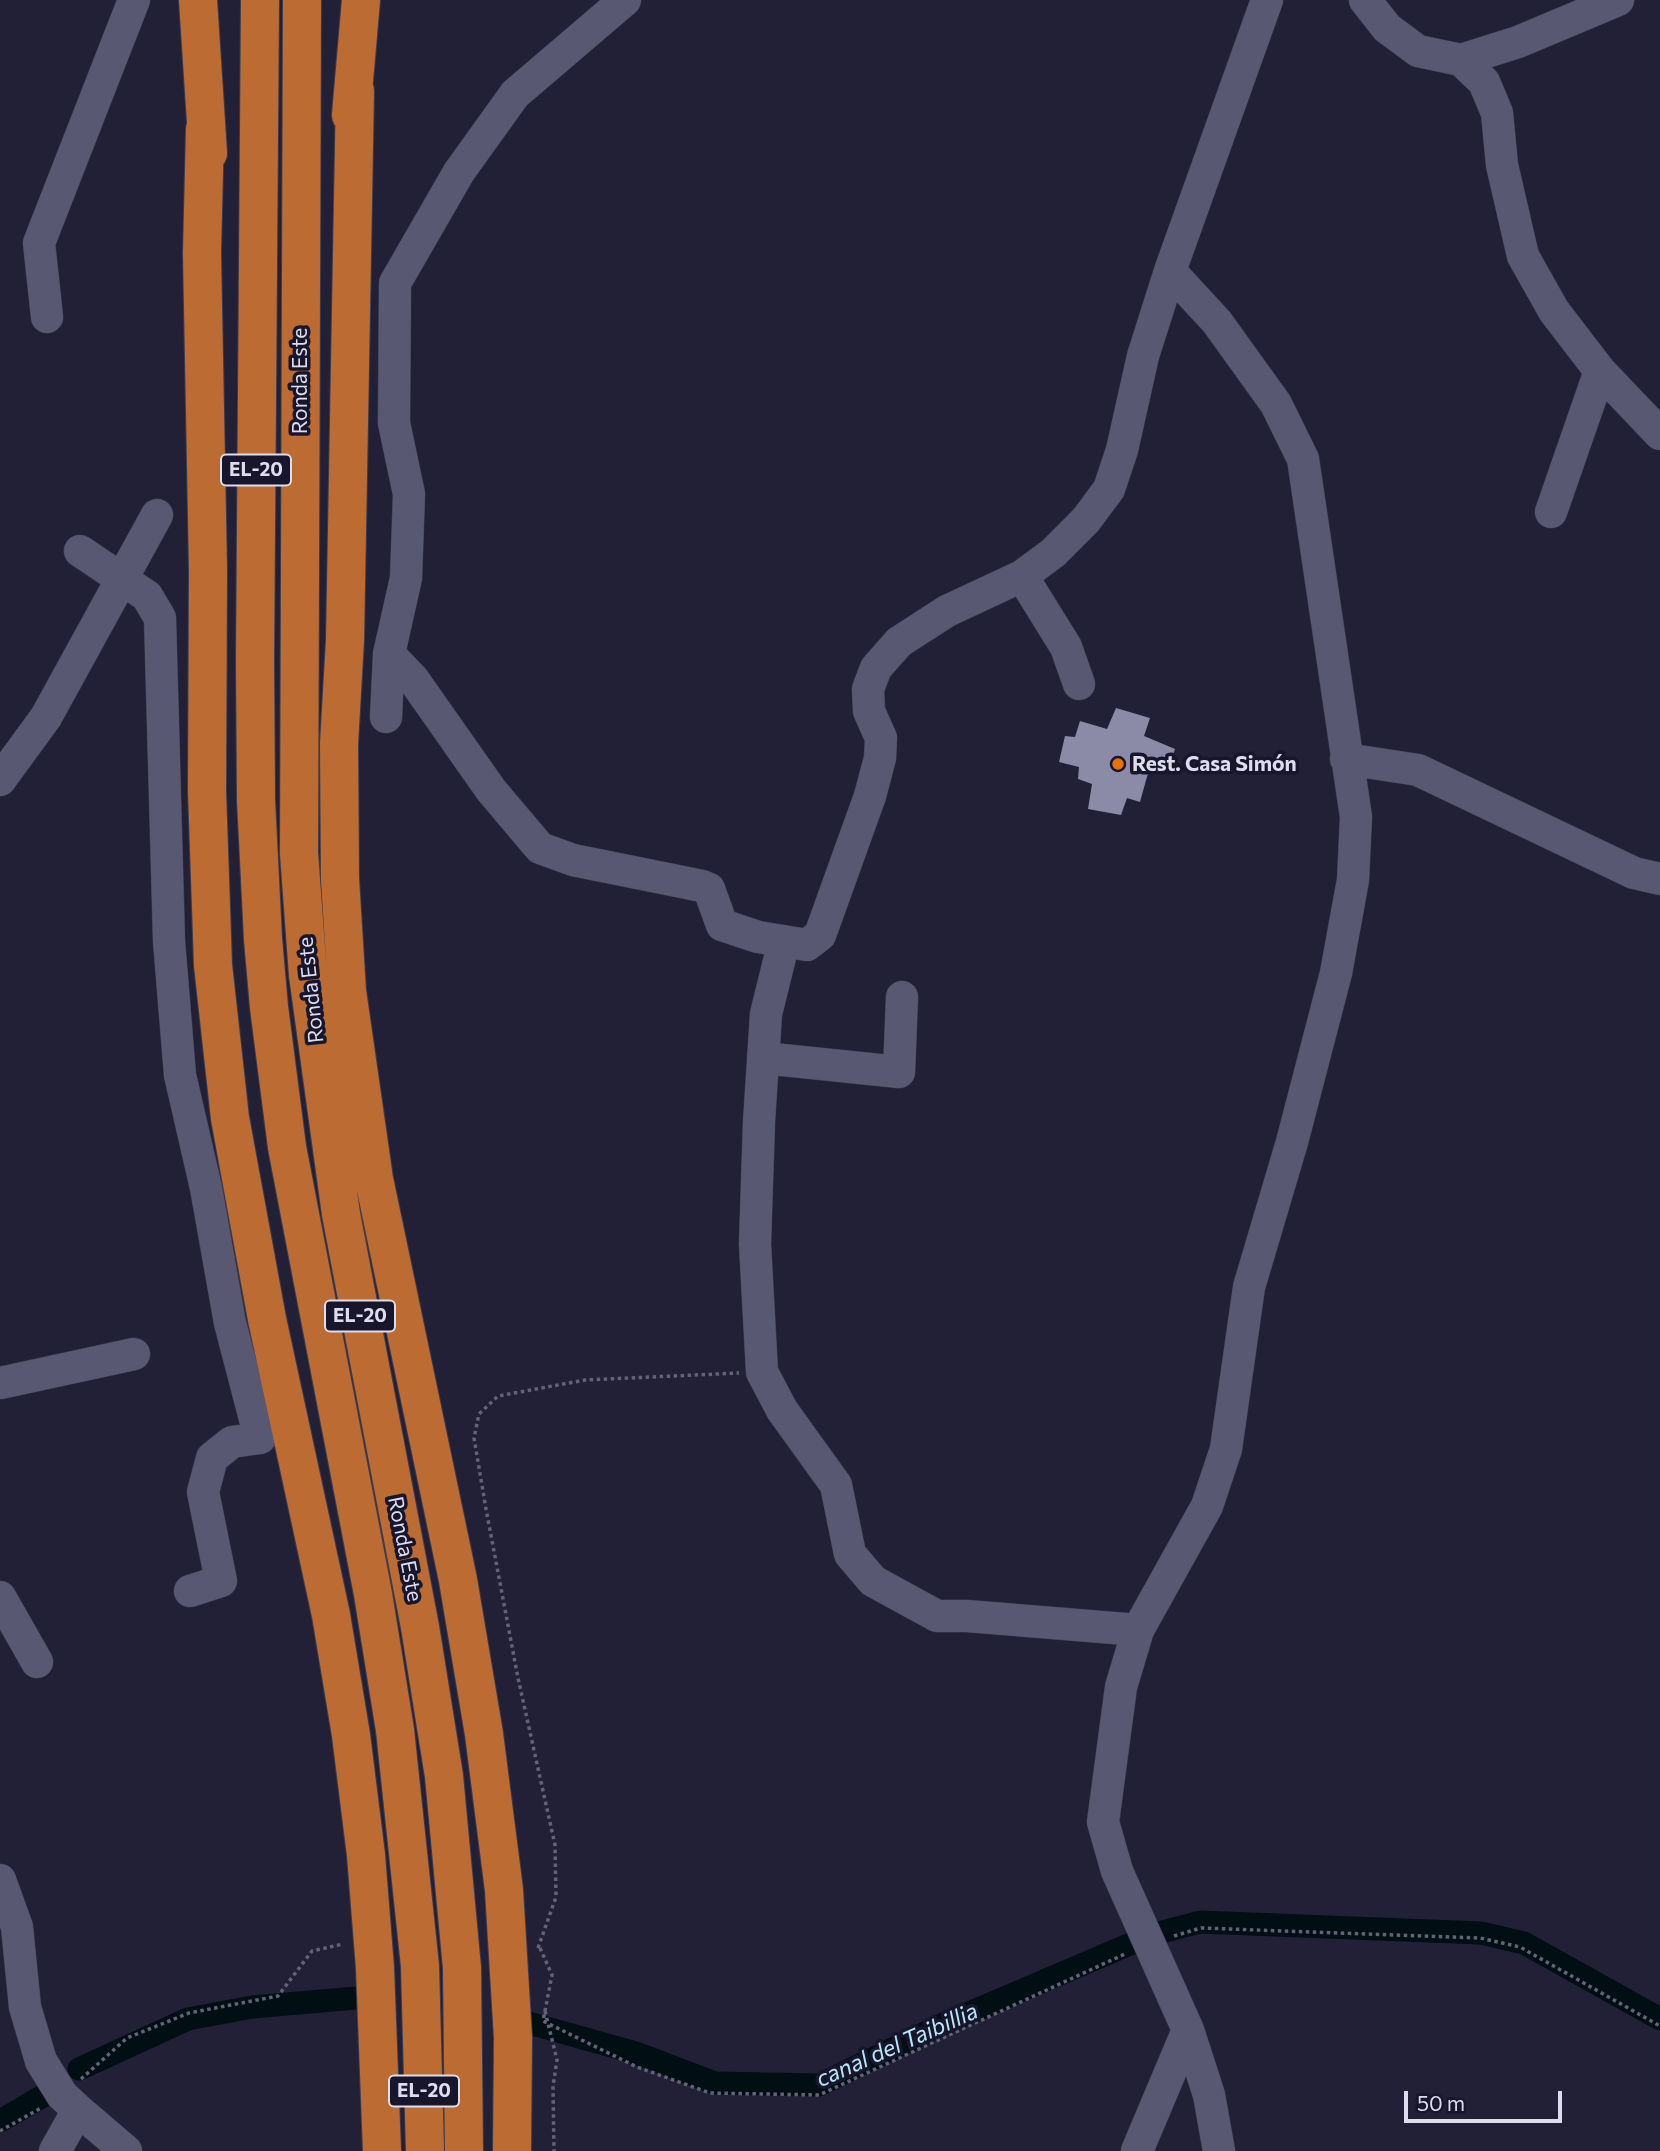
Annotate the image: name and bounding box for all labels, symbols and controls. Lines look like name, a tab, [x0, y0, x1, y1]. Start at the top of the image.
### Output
street label: Ronda Este	[287, 328, 313, 434]
road number: EL-20	[221, 454, 291, 485]
place label: Rest. Casa Simón	[1132, 751, 1297, 777]
marker: Rest. Casa Simón	[1110, 756, 1126, 772]
street label: Ronda Este	[293, 936, 329, 1044]
road number: EL-20	[325, 1300, 395, 1332]
street label: Ronda Este	[382, 1494, 428, 1604]
water label: canal del Taibillia	[812, 1997, 982, 2093]
road number: EL-20	[389, 2076, 459, 2106]
scale bar	[1408, 2078, 1566, 2122]
text: 50 m	[1417, 2090, 1465, 2115]

